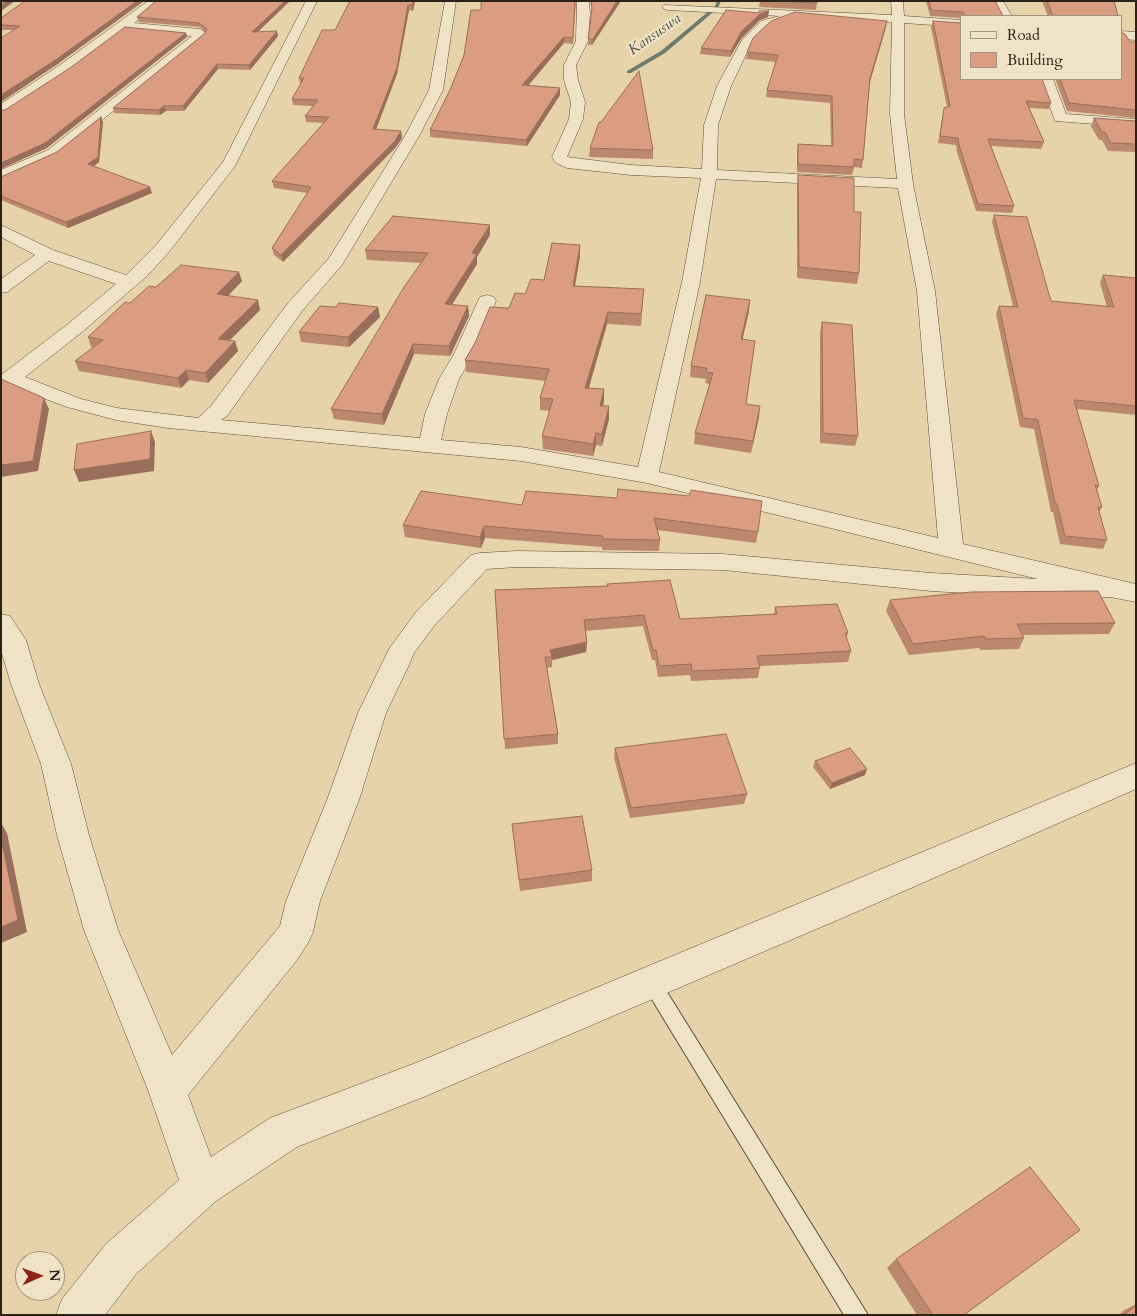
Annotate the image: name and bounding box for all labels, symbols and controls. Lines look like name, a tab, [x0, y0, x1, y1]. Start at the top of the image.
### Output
water label: Kansuswa	[625, 10, 685, 60]
legend	[960, 15, 1122, 80]
text: Road	[1007, 25, 1040, 45]
text: Building	[1007, 50, 1063, 70]
north arrow	[15, 1251, 65, 1301]
text: N	[45, 1269, 64, 1282]

